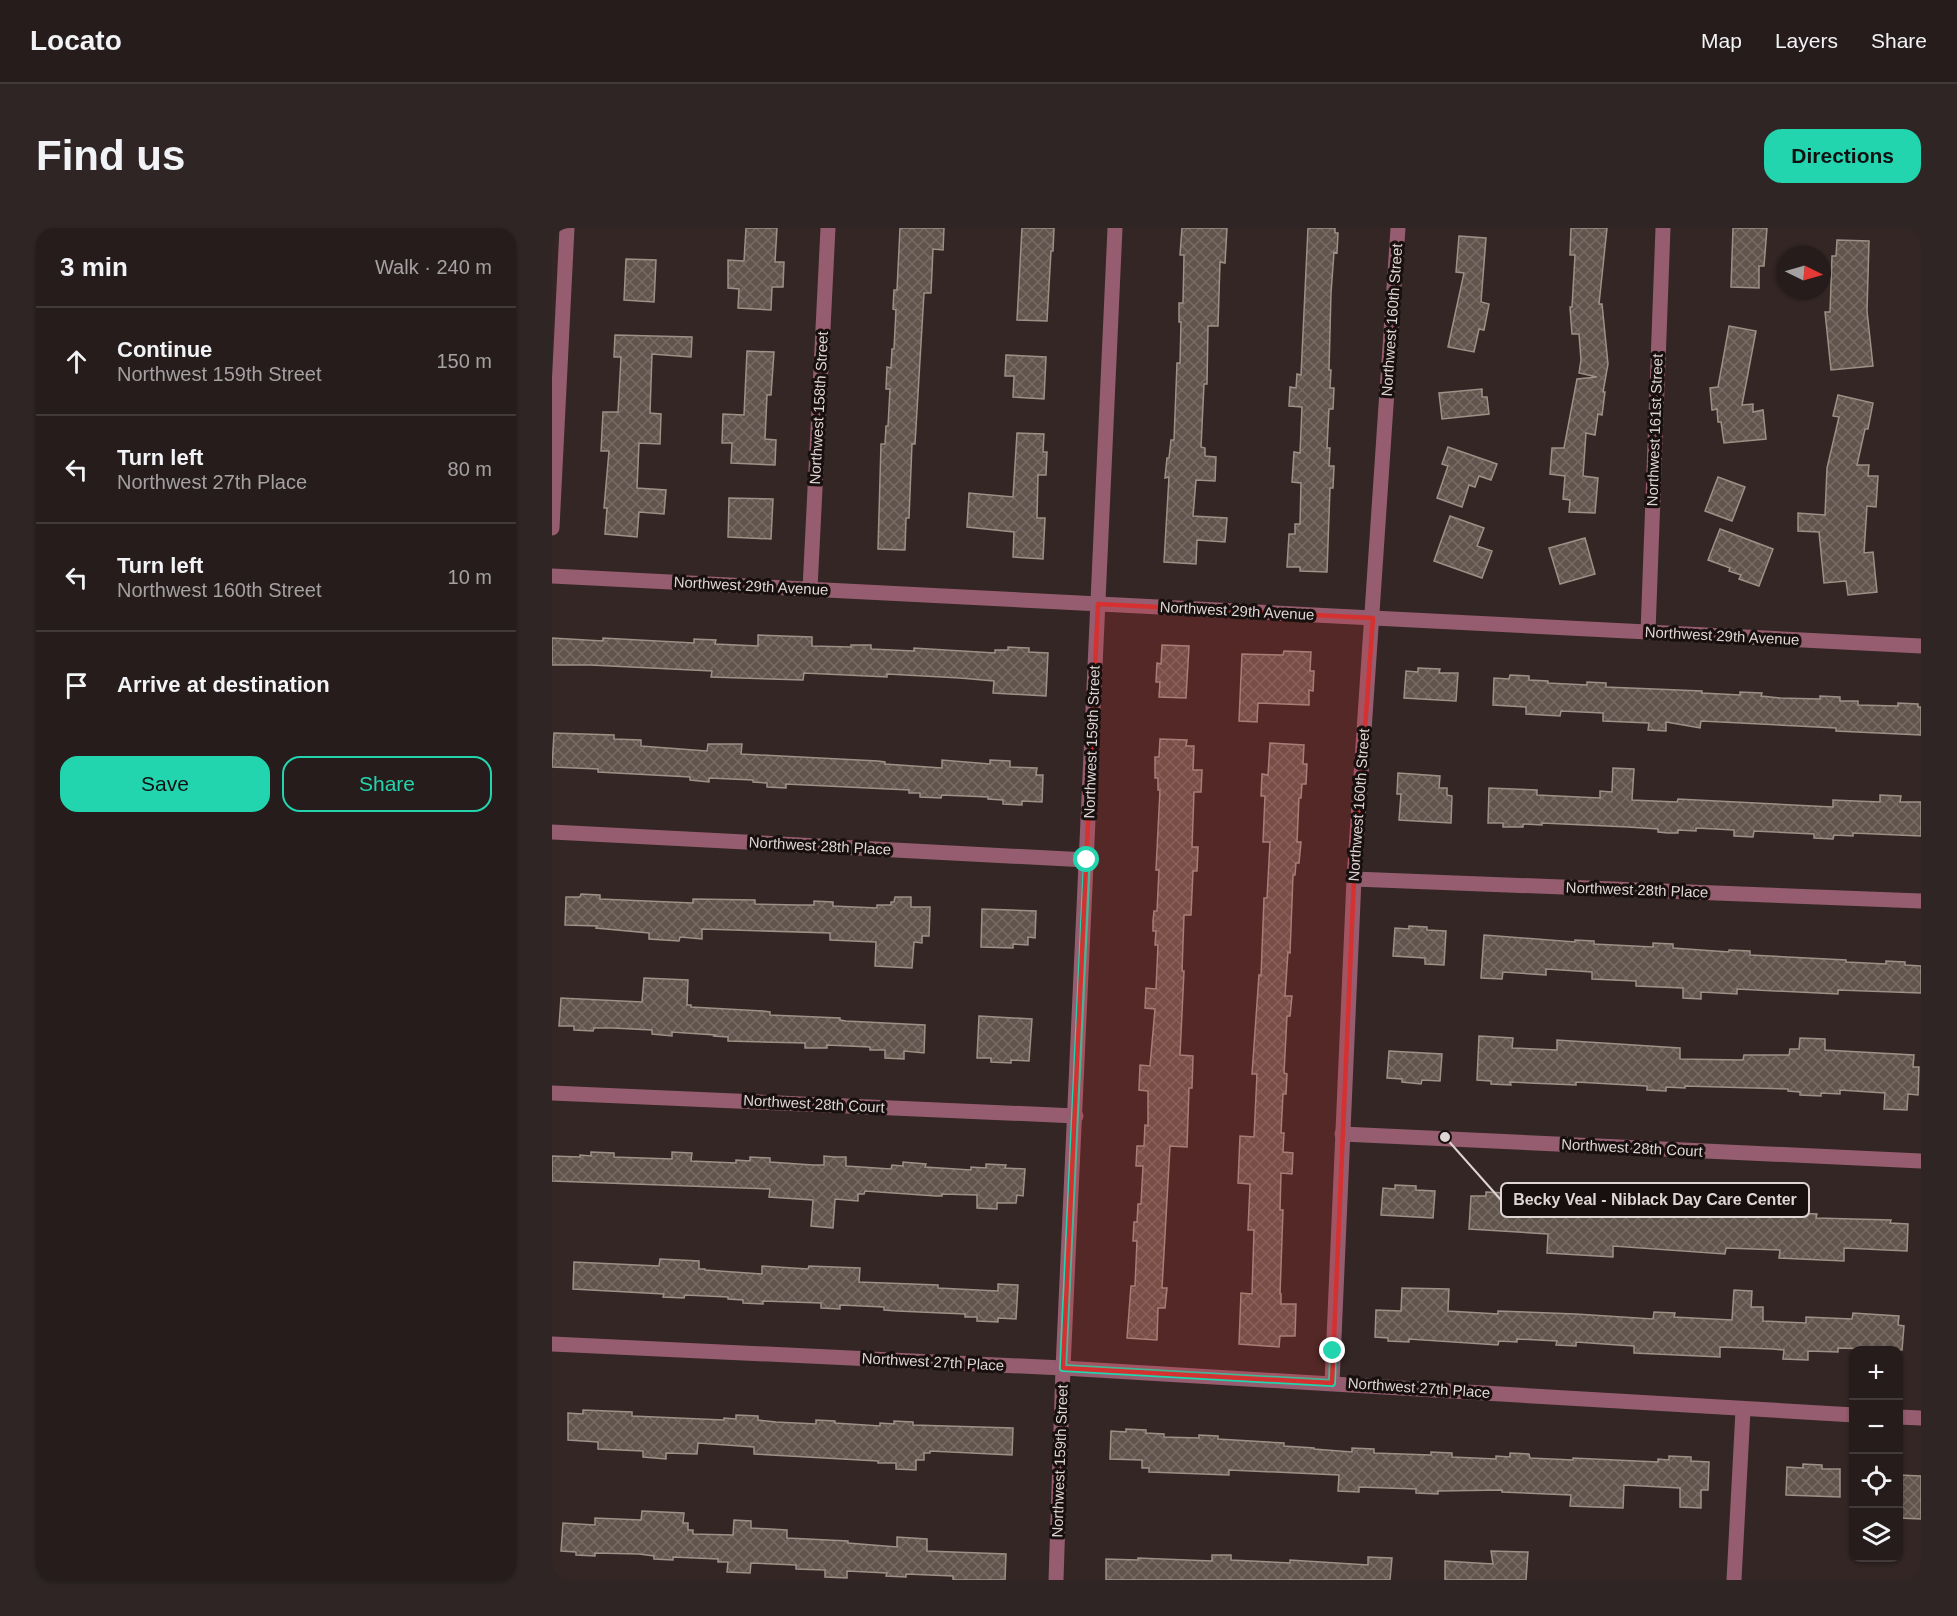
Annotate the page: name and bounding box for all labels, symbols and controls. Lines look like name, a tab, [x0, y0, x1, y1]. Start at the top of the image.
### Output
text: Locato	[30, 25, 122, 56]
text: Map	[1701, 29, 1742, 52]
text: Layers	[1775, 29, 1838, 52]
text: Share	[1871, 29, 1927, 52]
button: Directions	[1764, 129, 1921, 183]
text: Find us	[36, 132, 185, 179]
street label: Northwest 160th Street	[1378, 242, 1405, 397]
north arrow	[1777, 246, 1831, 300]
text: 3 min	[60, 252, 128, 282]
text: Walk · 240 m	[375, 256, 492, 278]
street label: Northwest 158th Street	[806, 330, 831, 485]
text: Continue	[117, 337, 212, 362]
icon: ahead	[60, 345, 93, 378]
text: 150 m	[436, 350, 492, 372]
street label: Northwest 161st Street	[1643, 353, 1666, 507]
text: Northwest 159th Street	[117, 363, 322, 385]
text: Turn left	[117, 445, 203, 470]
icon: left	[60, 453, 93, 486]
text: 80 m	[448, 458, 492, 480]
text: Northwest 27th Place	[117, 471, 307, 493]
text: Turn left	[117, 553, 203, 578]
icon: left	[60, 561, 93, 594]
text: 10 m	[448, 566, 492, 588]
street label: Northwest 29th Avenue	[673, 573, 829, 598]
text: Northwest 160th Street	[117, 579, 322, 601]
street label: Northwest 29th Avenue	[1159, 598, 1315, 623]
street label: Northwest 29th Avenue	[1644, 623, 1800, 648]
street label: Northwest 159th Street	[1080, 664, 1103, 819]
icon: arrive	[60, 669, 93, 702]
text: Arrive at destination	[117, 672, 330, 697]
street label: Northwest 160th Street	[1345, 727, 1372, 882]
button: Save	[60, 756, 270, 812]
button: Share	[282, 756, 492, 812]
street label: Northwest 28th Place	[748, 833, 892, 858]
route start	[1073, 846, 1099, 872]
street label: Northwest 28th Place	[1565, 879, 1709, 900]
street label: Northwest 28th Court	[743, 1091, 886, 1116]
street label: Northwest 28th Court	[1561, 1135, 1704, 1160]
callout: Becky Veal - Niblack Day Care Center	[1501, 1183, 1809, 1217]
text: Becky Veal - Niblack Day Care Center	[1513, 1191, 1797, 1208]
route end	[1319, 1337, 1345, 1363]
map controls	[1849, 1346, 1903, 1562]
button: +	[1849, 1346, 1903, 1400]
street label: Northwest 27th Place	[861, 1349, 1005, 1374]
street label: Northwest 27th Place	[1347, 1374, 1491, 1401]
street label: Northwest 159th Street	[1048, 1383, 1071, 1538]
button: −	[1849, 1400, 1903, 1454]
button: locate	[1849, 1454, 1903, 1508]
button: layers	[1849, 1508, 1903, 1562]

